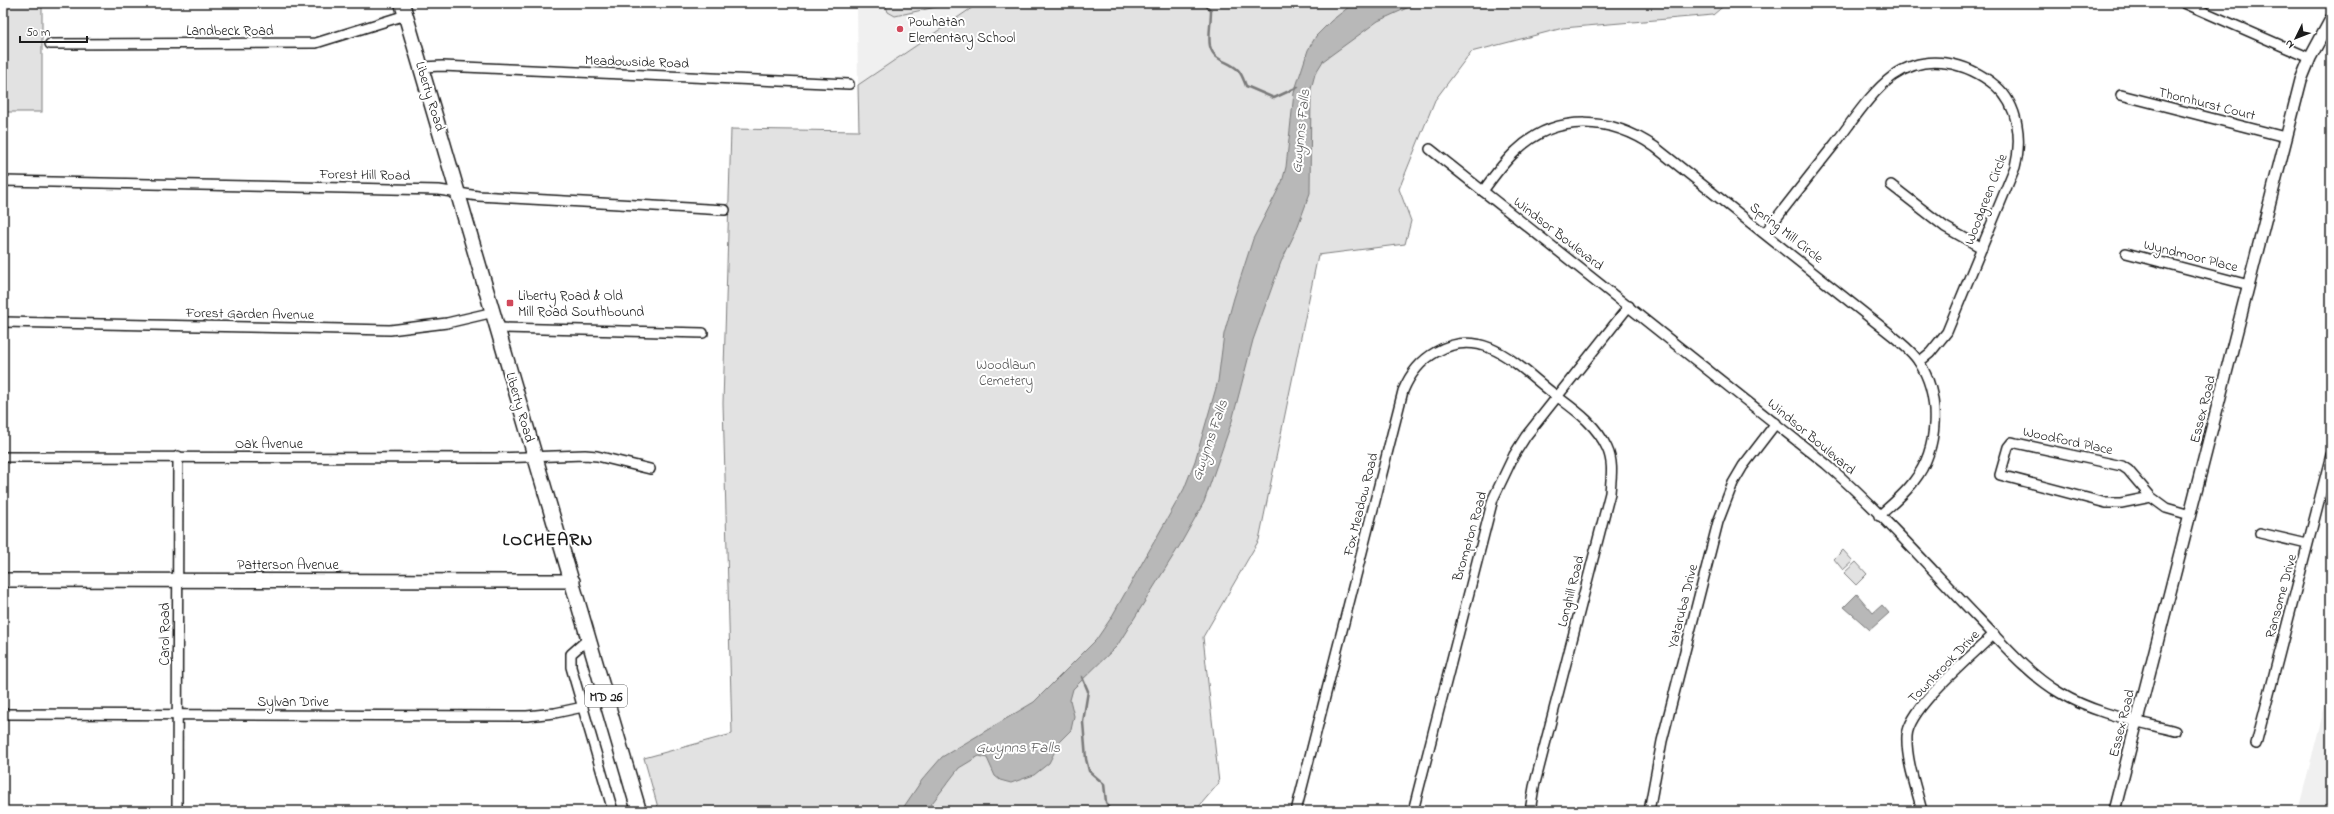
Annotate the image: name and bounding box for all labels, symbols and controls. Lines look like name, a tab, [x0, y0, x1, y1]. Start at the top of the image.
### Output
place label: Powhatan Elementary School	[908, 12, 1015, 50]
scale bar	[20, 18, 87, 44]
north arrow	[2276, 18, 2316, 58]
street label: Landbeck Road	[186, 21, 274, 42]
text: 50 m	[26, 24, 50, 42]
marker: Powhatan Elementary School	[895, 24, 905, 34]
text: N	[2281, 36, 2298, 52]
street label: Meadowside Road	[584, 50, 690, 75]
street label: Liberty Road	[408, 59, 450, 134]
street label: Thornhurst Court	[2156, 82, 2258, 127]
water label: Gwynns Falls	[1286, 88, 1317, 174]
street label: Woodgreen Circle	[1959, 150, 2015, 249]
street label: Forest Hill Road	[319, 164, 410, 187]
street label: Windsor Boulevard	[1508, 192, 1608, 276]
street label: Spring Mill Circle	[1744, 198, 1828, 270]
street label: Wyndmoor Place	[2141, 235, 2241, 279]
place label: Liberty Road & Old Mill Road Southbound	[518, 286, 644, 323]
marker: Liberty Road & Old Mill Road Southbound	[505, 298, 515, 308]
street label: Forest Garden Avenue	[185, 303, 315, 326]
park label: Woodlawn Cemetery	[976, 355, 1036, 393]
street label: Liberty Road	[499, 370, 540, 445]
street label: Essex Road	[2185, 373, 2222, 445]
street label: Windsor Boulevard	[1762, 394, 1860, 480]
water label: Gwynns Falls	[1186, 397, 1235, 484]
street label: Woodford Place	[2021, 422, 2115, 461]
street label: Oak Avenue	[235, 434, 304, 455]
street label: Fox Meadow Road	[1338, 451, 1384, 559]
street label: Brompton Road	[1447, 489, 1493, 585]
district label: LOCHEARN	[503, 528, 593, 554]
street label: Ransome Drive	[2260, 551, 2303, 641]
street label: Longhill Road	[1552, 553, 1591, 630]
street label: Patterson Avenue	[237, 555, 339, 576]
street label: Yataruba Drive	[1663, 561, 1704, 651]
street label: Carol Road	[155, 602, 176, 665]
street label: Townbrook Drive	[1903, 625, 1985, 709]
road number: MD 26	[585, 685, 627, 707]
street label: Essex Road	[2104, 687, 2141, 759]
street label: Sylvan Drive	[257, 692, 330, 714]
water label: Gwynns Falls	[976, 737, 1060, 760]

